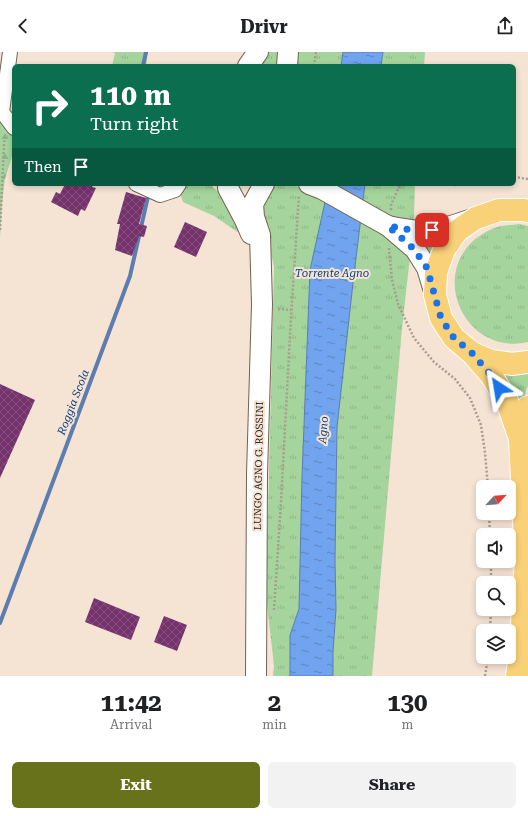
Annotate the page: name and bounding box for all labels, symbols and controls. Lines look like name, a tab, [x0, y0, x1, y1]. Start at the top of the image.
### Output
icon: back	[12, 15, 34, 37]
icon: share	[494, 15, 516, 37]
text: Drivr	[240, 16, 288, 37]
text: 110 m	[90, 79, 171, 112]
icon: right	[24, 80, 76, 132]
text: Turn right	[90, 113, 178, 134]
icon: arrive	[70, 156, 92, 178]
text: Then	[24, 158, 62, 176]
pin	[415, 213, 449, 247]
icon: arrive	[421, 219, 443, 241]
water label: Torrente Agno	[295, 267, 369, 280]
water label: Roggia Scola	[55, 367, 92, 438]
position arrow	[478, 367, 520, 409]
street label: LUNGO AGNO G. ROSSINI	[252, 401, 265, 530]
water label: Agno	[316, 416, 331, 445]
north arrow	[476, 480, 516, 520]
map controls	[476, 480, 516, 664]
button: sound	[476, 528, 516, 568]
button: search	[476, 576, 516, 616]
button: layers	[476, 624, 516, 664]
text: 11:42	[101, 689, 162, 717]
text: 2	[268, 689, 281, 717]
text: 130	[387, 689, 428, 717]
text: Arrival	[110, 717, 152, 732]
text: min	[262, 717, 287, 732]
text: m	[401, 717, 413, 732]
button: Exit	[12, 762, 260, 808]
button: Share	[268, 762, 516, 808]

